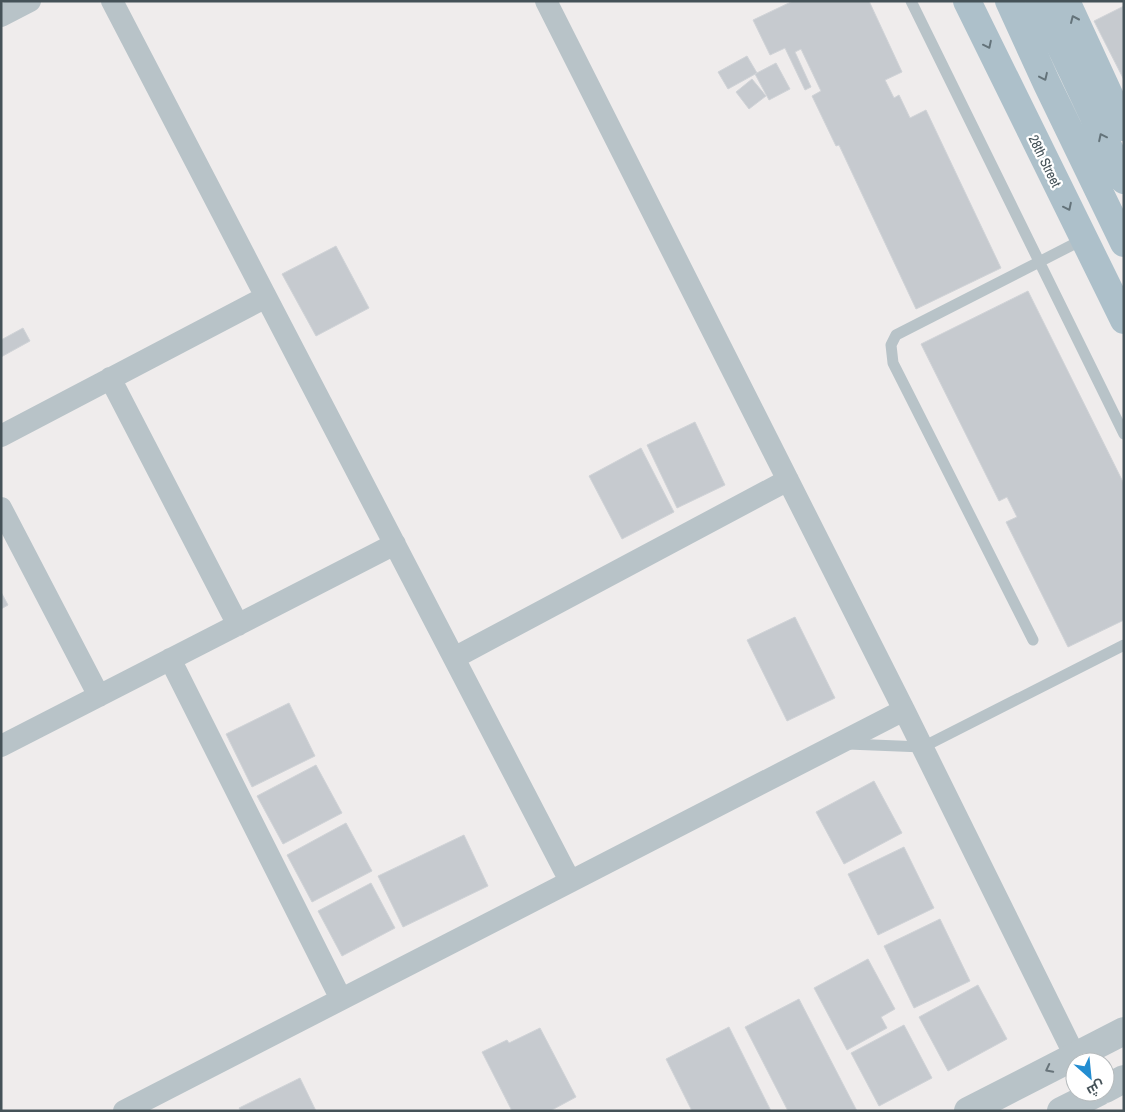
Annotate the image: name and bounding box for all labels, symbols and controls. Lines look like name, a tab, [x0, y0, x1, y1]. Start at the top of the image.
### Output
one-way arrow	[1070, 15, 1080, 24]
one-way arrow	[982, 40, 992, 49]
one-way arrow	[1037, 72, 1048, 81]
street label: 28th Street	[1025, 132, 1065, 190]
one-way arrow	[1098, 133, 1108, 142]
one-way arrow	[1062, 202, 1072, 211]
north arrow	[1065, 1052, 1115, 1102]
one-way arrow	[1046, 1063, 1055, 1073]
text: ش	[1084, 1076, 1108, 1101]

